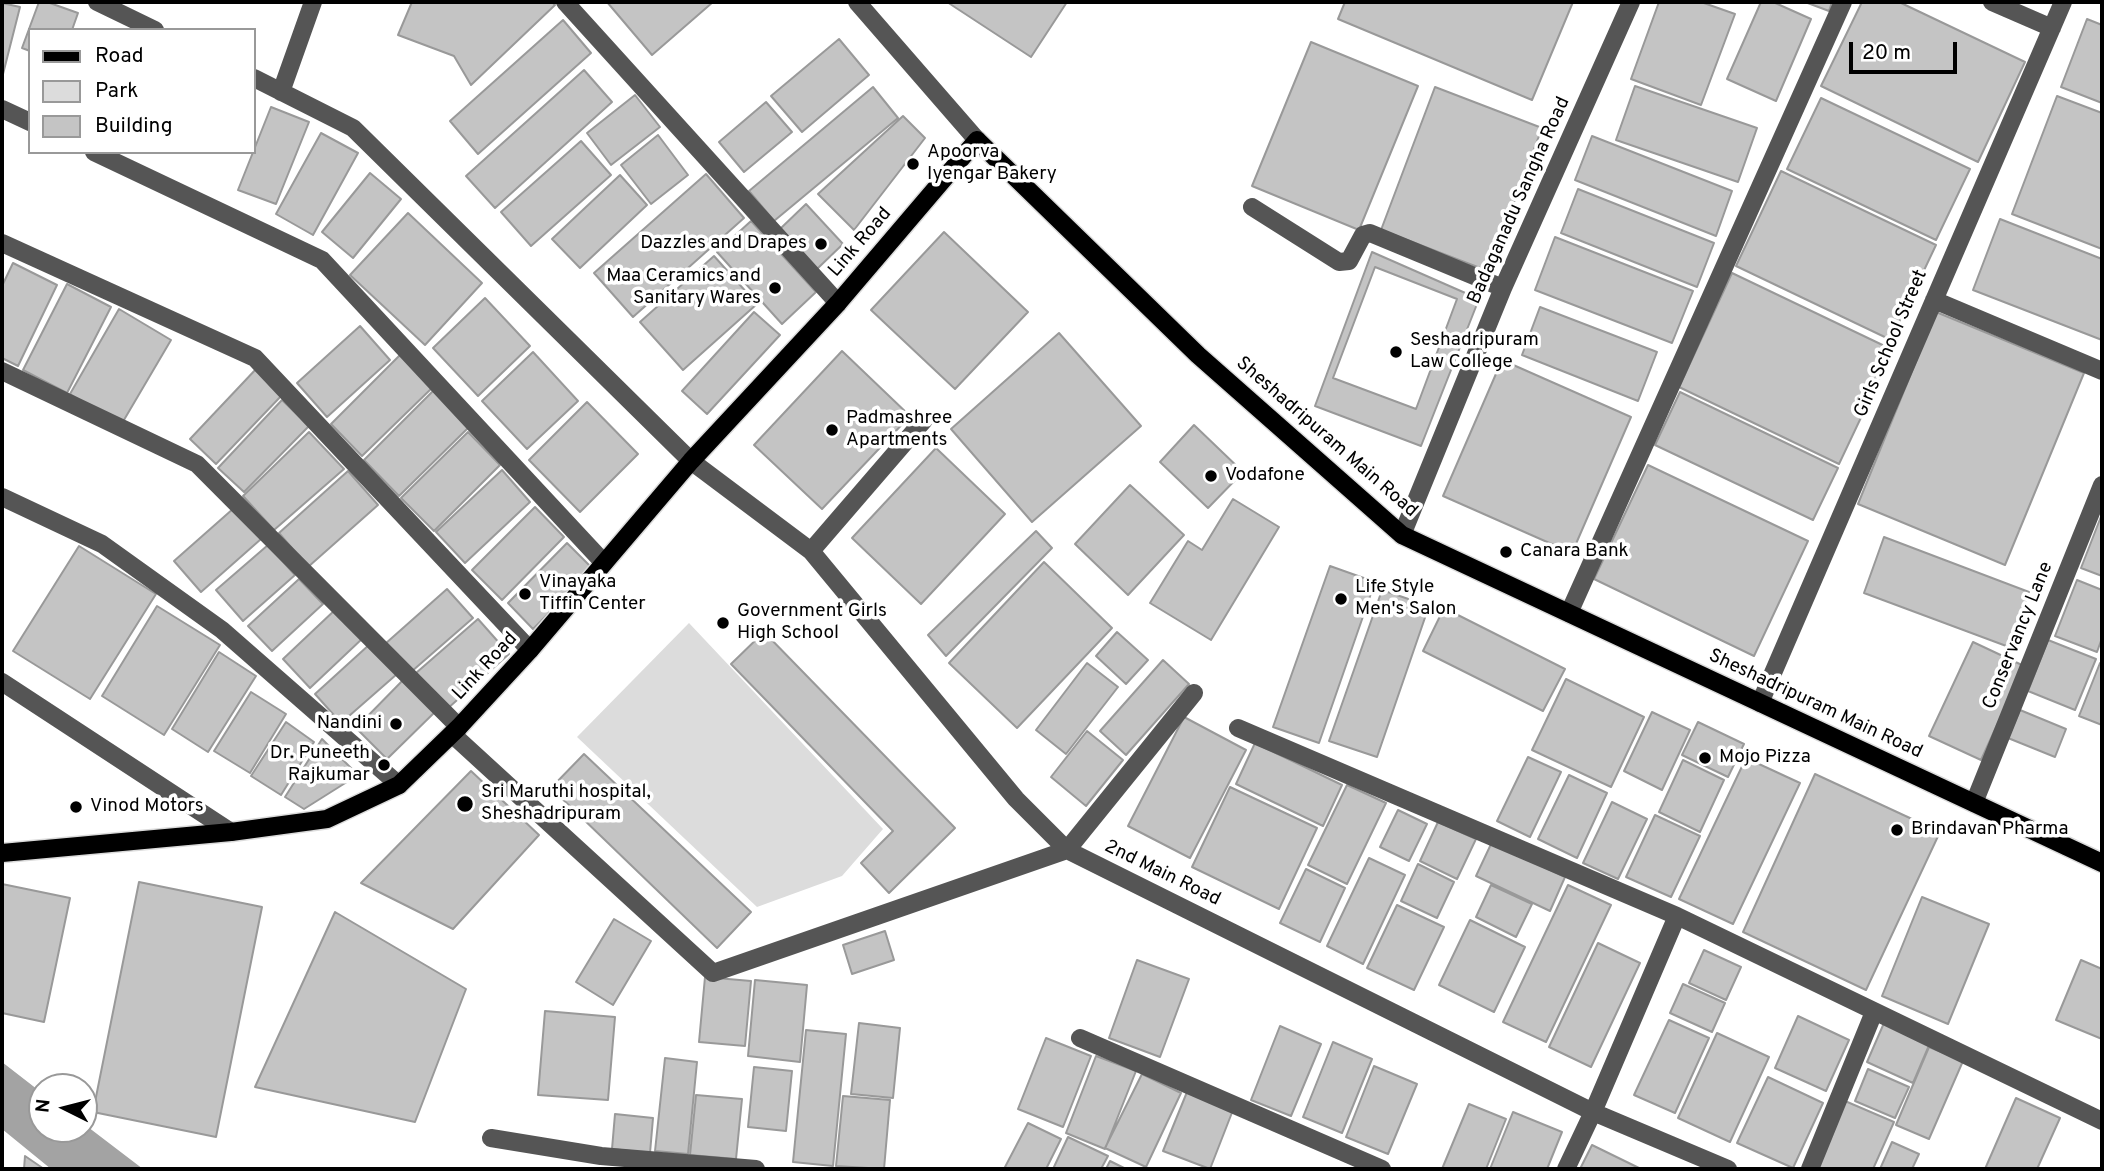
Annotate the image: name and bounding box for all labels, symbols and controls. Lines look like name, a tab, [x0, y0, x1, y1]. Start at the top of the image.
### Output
legend	[28, 28, 256, 154]
scale bar	[1852, 28, 1960, 72]
text: 20 m	[1862, 40, 1911, 67]
text: Road	[95, 43, 144, 70]
text: Park	[95, 78, 138, 105]
street label: Badaganadu Sangha Road	[1464, 94, 1576, 308]
text: Building	[95, 113, 173, 140]
place label: Apoorva Iyengar Bakery	[927, 142, 1057, 186]
marker: Apoorva Iyengar Bakery	[905, 156, 921, 172]
street label: Link Road	[825, 204, 897, 282]
place label: Dazzles and Drapes	[640, 233, 807, 255]
marker: Dazzles and Drapes	[813, 236, 829, 252]
place label: Maa Ceramics and Sanitary Wares	[606, 266, 761, 310]
street label: Girls School Street	[1851, 267, 1933, 421]
marker: Maa Ceramics and Sanitary Wares	[767, 280, 783, 296]
place label: Seshadripuram Law College	[1410, 330, 1539, 374]
marker: Seshadripuram Law College	[1388, 344, 1404, 360]
street label: Sheshadripuram Main Road	[1231, 353, 1421, 523]
place label: Padmashree Apartments	[846, 408, 952, 452]
marker: Padmashree Apartments	[824, 422, 840, 438]
place label: Vodafone	[1225, 465, 1305, 487]
marker: Vodafone	[1203, 468, 1219, 484]
place label: Canara Bank	[1520, 541, 1629, 563]
marker: Canara Bank	[1498, 544, 1514, 560]
street label: Conservancy Lane	[1979, 559, 2059, 713]
place label: Vinayaka Tiffin Center	[539, 572, 646, 616]
place label: Life Style Men's Salon	[1355, 577, 1456, 621]
marker: Vinayaka Tiffin Center	[517, 586, 533, 602]
marker: Life Style Men's Salon	[1333, 591, 1349, 607]
place label: Government Girls High School	[737, 601, 887, 645]
marker: Government Girls High School	[715, 615, 731, 631]
street label: Link Road	[449, 628, 523, 706]
street label: Sheshadripuram Main Road	[1704, 645, 1926, 765]
place label: Nandini	[317, 713, 382, 735]
marker: Nandini	[388, 716, 404, 732]
place label: Dr. Puneeth Rajkumar	[270, 743, 370, 787]
place label: Mojo Pizza	[1719, 747, 1811, 769]
marker: Mojo Pizza	[1697, 750, 1713, 766]
marker: Dr. Puneeth Rajkumar	[376, 757, 392, 773]
place label: Sri Maruthi hospital, Sheshadripuram	[481, 782, 651, 826]
marker: Sri Maruthi hospital, Sheshadripuram	[455, 794, 475, 814]
place label: Vinod Motors	[90, 796, 204, 818]
marker: Vinod Motors	[68, 799, 84, 815]
place label: Brindavan Pharma	[1911, 819, 2068, 841]
marker: Brindavan Pharma	[1889, 822, 1905, 838]
street label: 2nd Main Road	[1100, 836, 1224, 912]
north arrow	[28, 1073, 98, 1143]
text: N	[31, 1098, 57, 1114]

